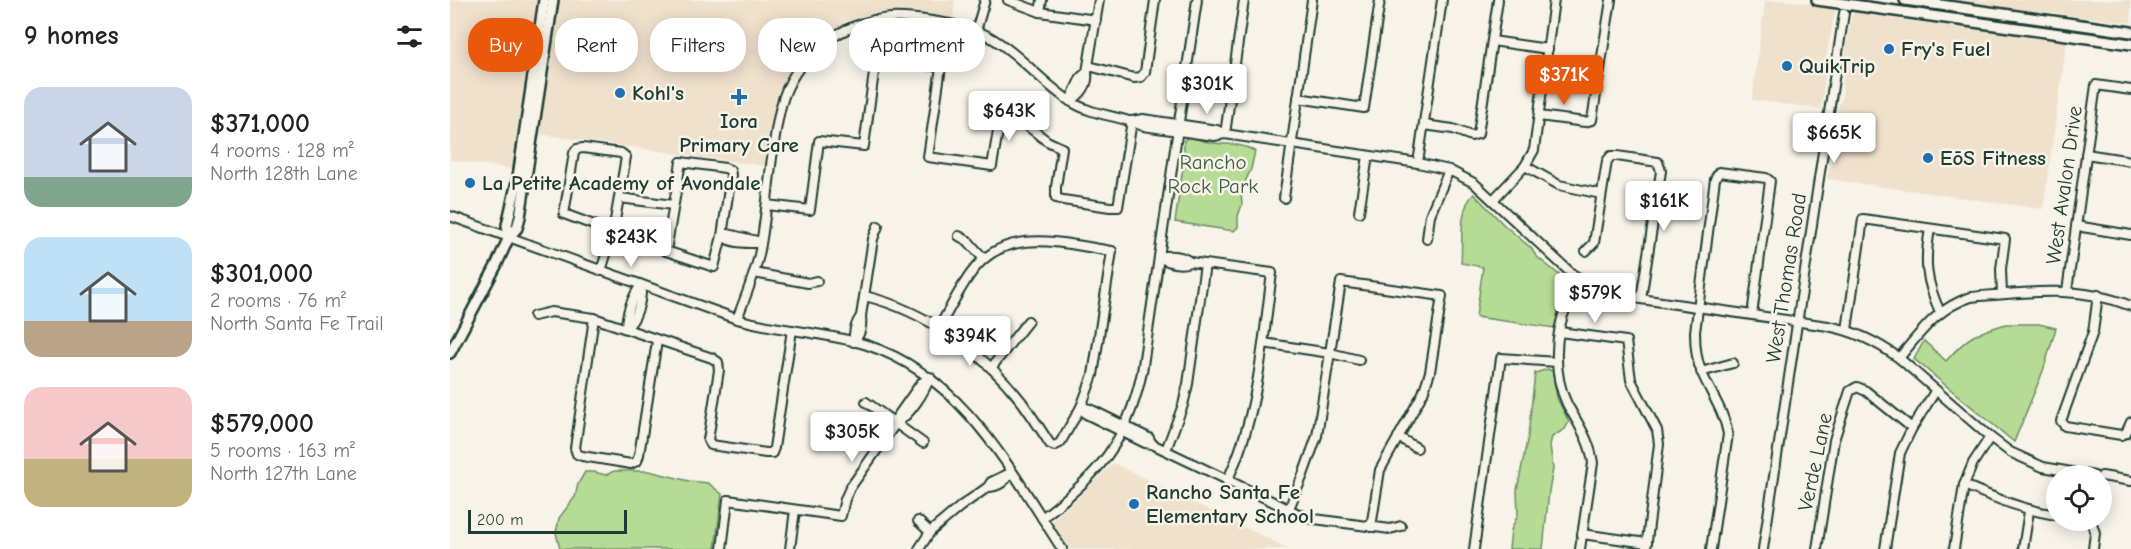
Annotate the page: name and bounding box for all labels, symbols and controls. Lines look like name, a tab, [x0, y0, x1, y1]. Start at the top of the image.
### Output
chip: Buy	[468, 18, 543, 72]
chip: Rent	[555, 18, 638, 72]
chip: Filters	[650, 18, 746, 72]
chip: New	[758, 18, 837, 72]
chip: Apartment	[849, 18, 985, 72]
icon: filters	[393, 20, 426, 53]
text: 9 homes	[24, 21, 119, 51]
place label: Fry's Fuel	[1901, 37, 1990, 61]
marker: Fry's Fuel	[1882, 42, 1896, 56]
place label: QuikTrip	[1799, 54, 1875, 78]
pin: $371K	[1522, 55, 1606, 106]
marker: QuikTrip	[1780, 59, 1794, 73]
text: $371K	[1539, 63, 1589, 86]
pin: $301K	[1165, 64, 1249, 115]
text: $301K	[1181, 72, 1233, 95]
place label: Kohl's	[632, 81, 684, 105]
marker: Kohl's	[613, 86, 627, 100]
marker: Iora Primary Care	[730, 88, 748, 106]
pin: $643K	[967, 91, 1051, 142]
text: $643K	[983, 99, 1036, 122]
street label: West Avalon Drive	[2041, 104, 2087, 266]
text: $371,000	[210, 109, 310, 139]
place label: Iora Primary Care	[679, 109, 799, 157]
icon: home	[72, 111, 144, 183]
pin: $665K	[1792, 113, 1876, 164]
text: $665K	[1807, 121, 1861, 144]
text: 4 rooms · 128 m²	[210, 139, 354, 162]
place label: EōS Fitness	[1940, 146, 2046, 170]
park label: Rancho Rock Park	[1168, 150, 1258, 198]
marker: EōS Fitness	[1921, 151, 1935, 165]
text: North 128th Lane	[210, 162, 358, 185]
place label: La Petite Academy of Avondale	[482, 171, 761, 195]
marker: La Petite Academy of Avondale	[463, 176, 477, 190]
pin: $161K	[1622, 181, 1706, 232]
text: $161K	[1639, 189, 1689, 212]
street label: West Thomas Road	[1761, 191, 1811, 365]
pin: $243K	[589, 217, 673, 268]
text: $243K	[605, 225, 657, 248]
text: $301,000	[210, 259, 313, 289]
icon: home	[72, 261, 144, 333]
pin: $579K	[1553, 273, 1637, 324]
text: $579K	[1569, 281, 1621, 304]
text: 2 rooms · 76 m²	[210, 289, 346, 312]
text: North Santa Fe Trail	[210, 312, 384, 335]
pin: $394K	[928, 316, 1012, 367]
text: $394K	[944, 324, 997, 347]
text: $579,000	[210, 409, 314, 439]
icon: home	[72, 411, 144, 483]
street label: Verde Lane	[1793, 411, 1837, 513]
pin: $305K	[810, 412, 894, 463]
text: $305K	[824, 420, 880, 443]
text: 5 rooms · 163 m²	[210, 439, 355, 462]
text: North 127th Lane	[210, 462, 357, 485]
map controls	[2046, 465, 2112, 531]
button: locate	[2046, 465, 2112, 531]
place label: Rancho Santa Fe Elementary School	[1146, 480, 1314, 528]
marker: Rancho Santa Fe Elementary School	[1127, 497, 1141, 511]
scale bar	[468, 507, 627, 534]
text: 200 m	[477, 511, 523, 529]

